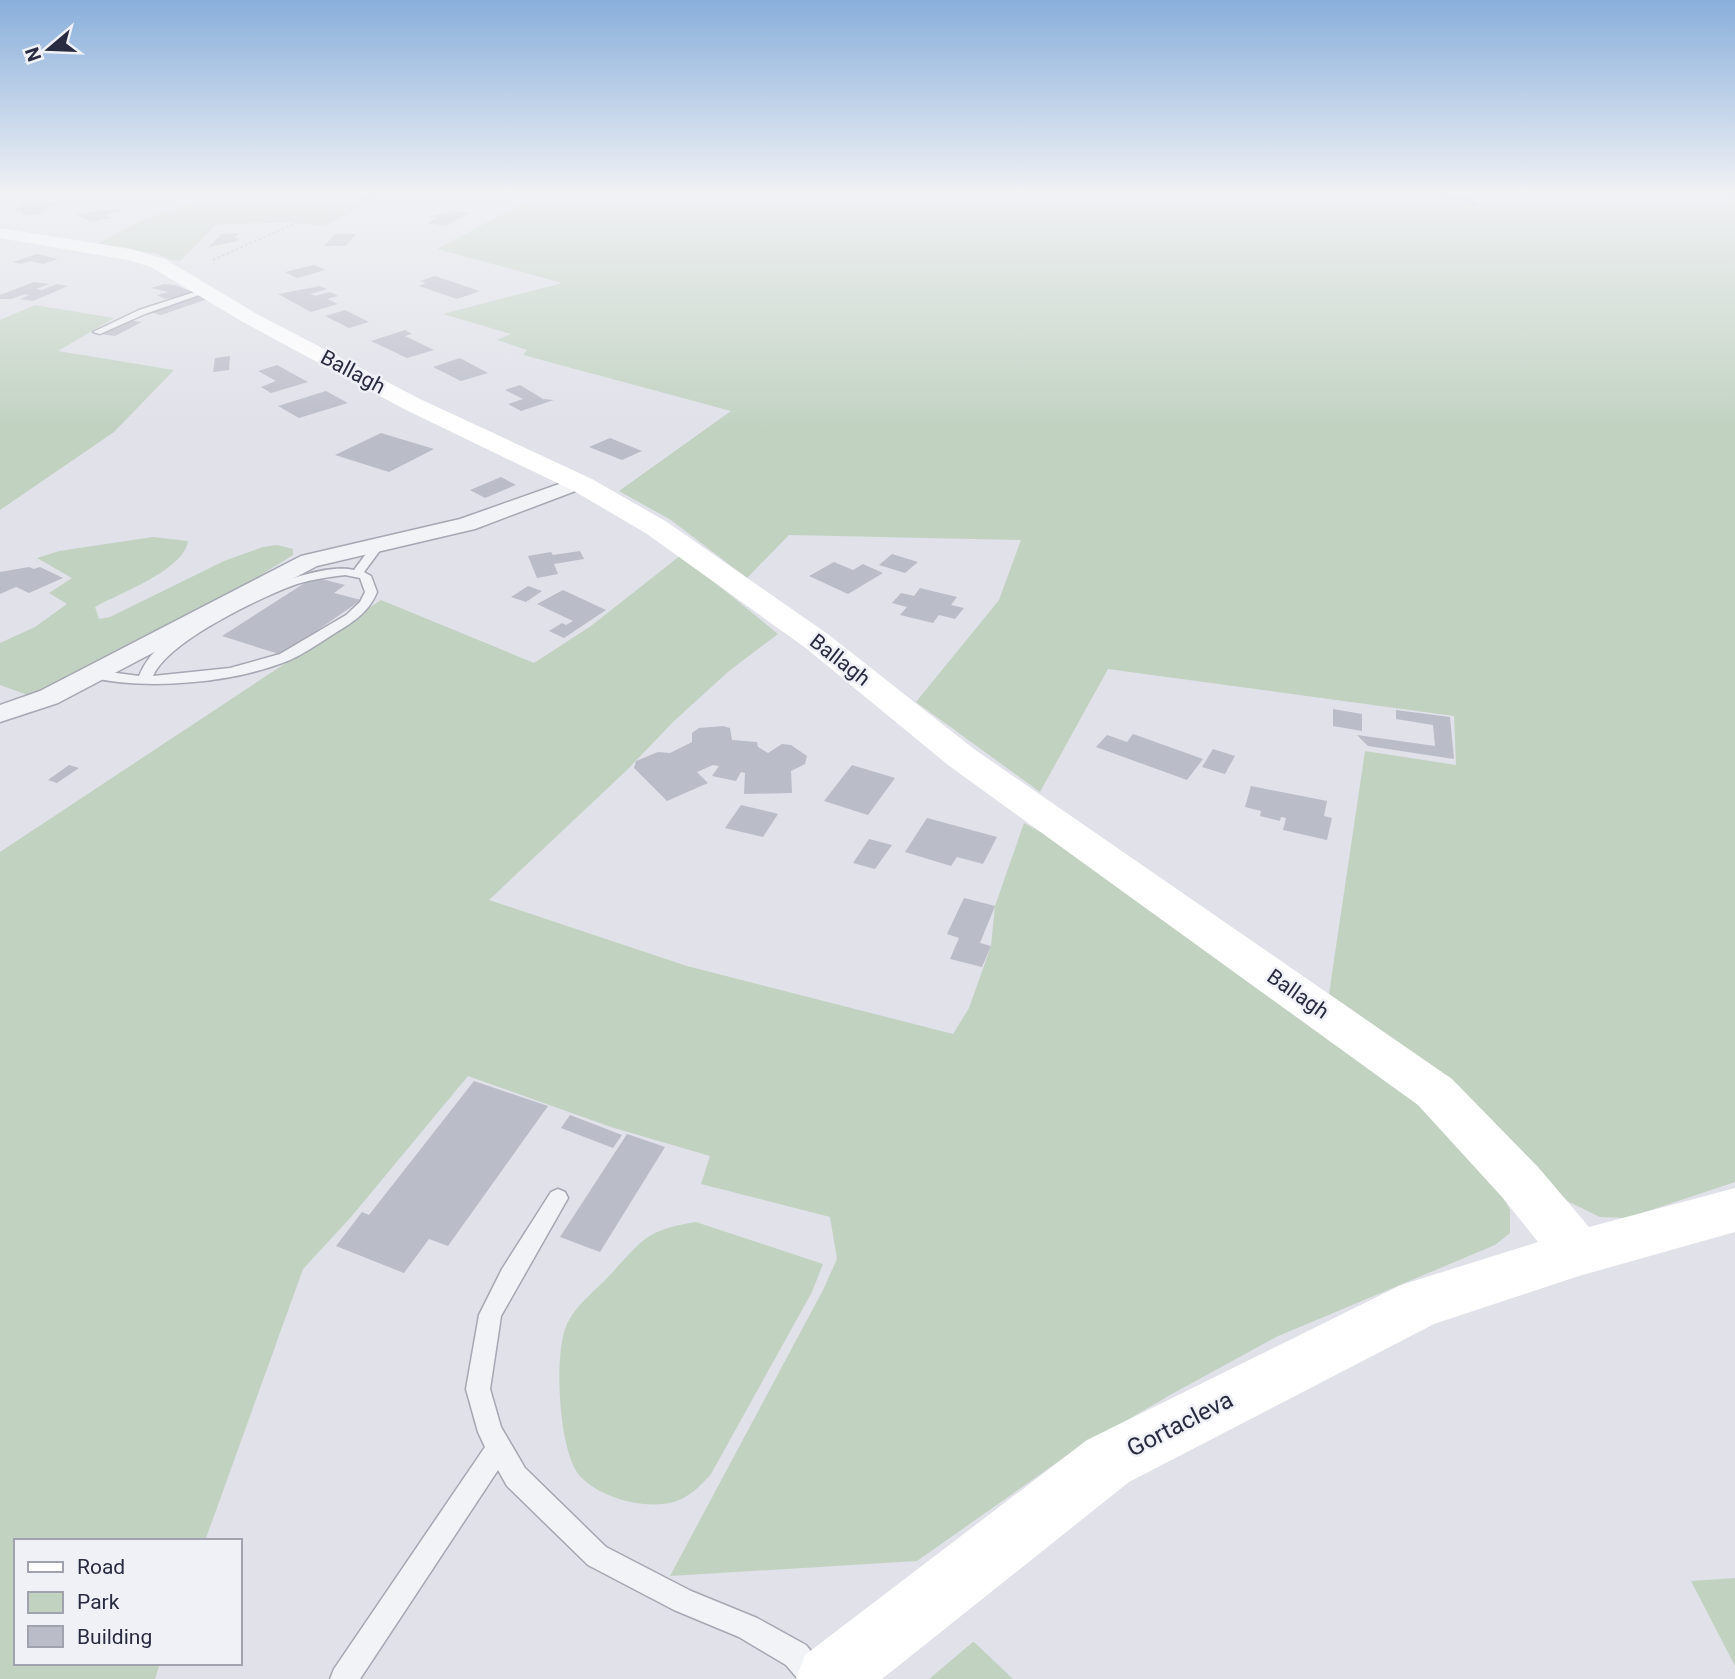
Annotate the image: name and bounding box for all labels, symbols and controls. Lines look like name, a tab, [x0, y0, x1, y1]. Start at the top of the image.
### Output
north arrow	[14, 14, 84, 84]
text: N	[20, 44, 46, 64]
street label: Ballagh	[317, 345, 389, 399]
street label: Ballagh	[805, 629, 875, 691]
street label: Ballagh	[1263, 964, 1333, 1024]
street label: Gortacleva	[1122, 1385, 1238, 1463]
legend	[14, 1539, 242, 1665]
text: Road	[77, 1555, 125, 1579]
text: Park	[77, 1590, 120, 1614]
text: Building	[77, 1625, 152, 1649]

